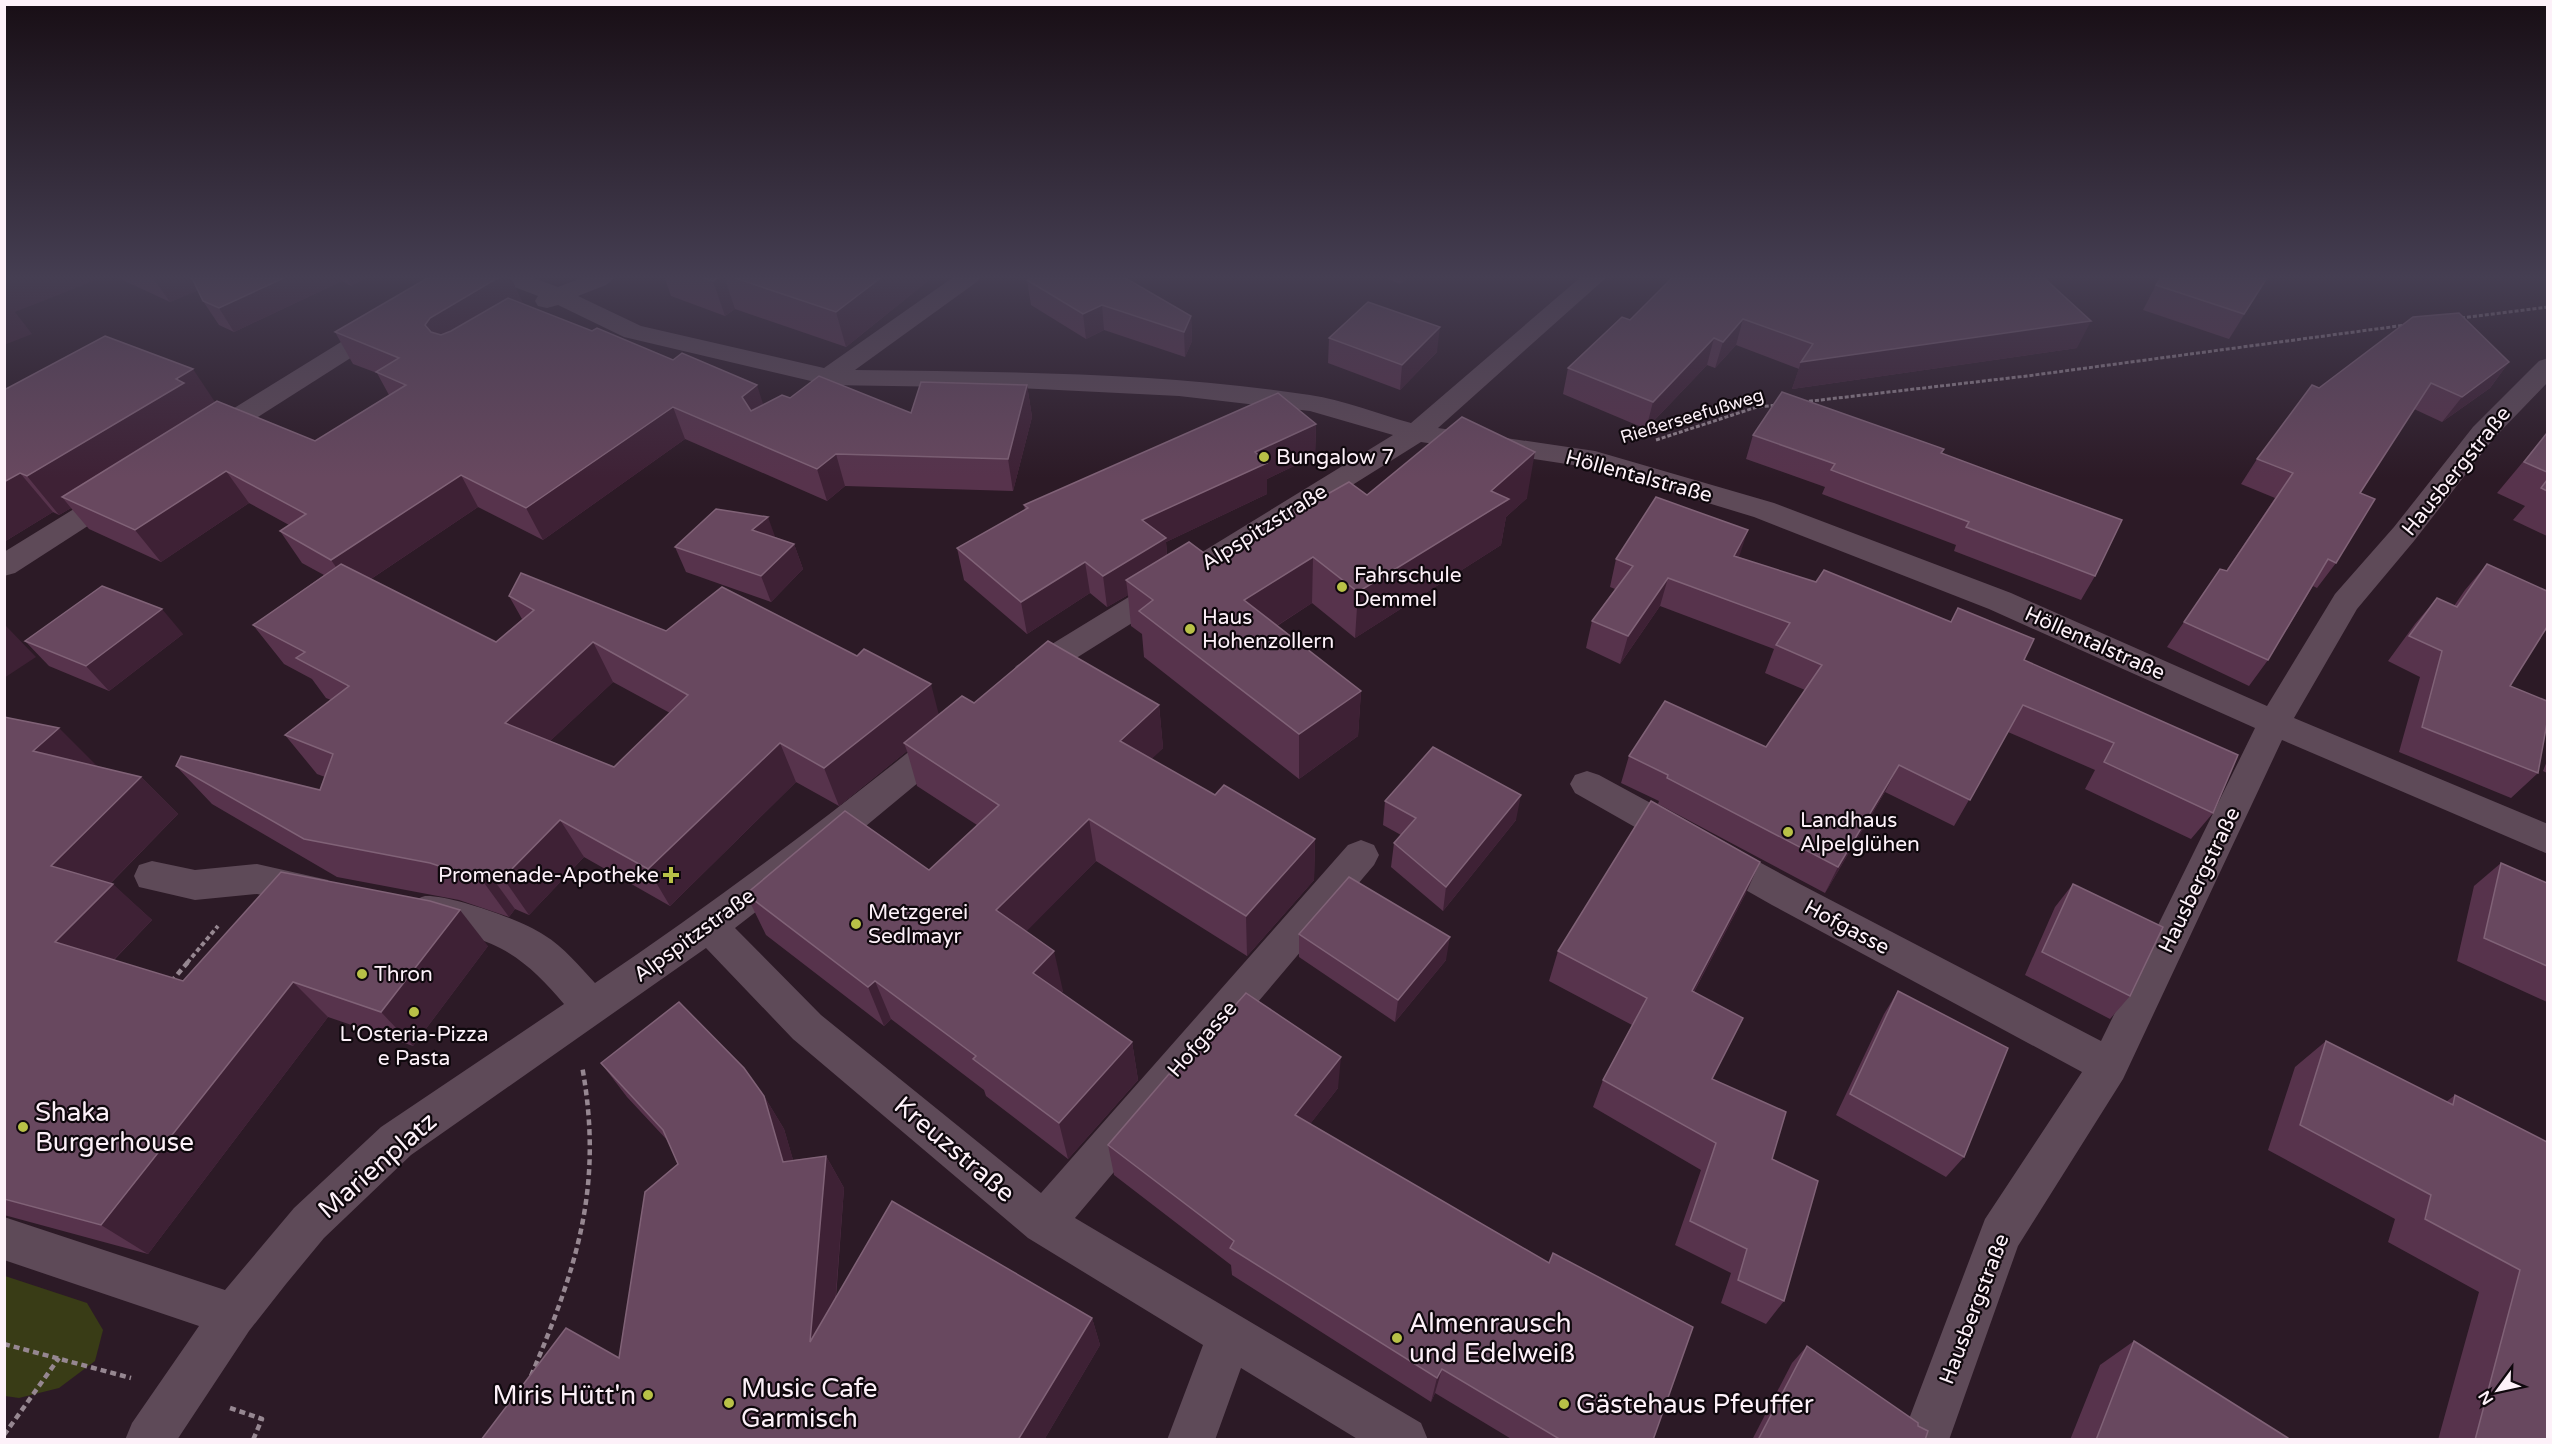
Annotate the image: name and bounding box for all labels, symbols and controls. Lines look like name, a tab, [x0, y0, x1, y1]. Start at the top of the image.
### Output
street label: Rießerseefußweg	[1618, 384, 1766, 448]
street label: Hausbergstraße	[2397, 402, 2516, 541]
place label: Bungalow 7	[1276, 445, 1394, 470]
street label: Höllentalstraße	[1563, 445, 1715, 508]
marker: Bungalow 7	[1257, 450, 1271, 464]
street label: Alpspitzstraße	[1197, 479, 1332, 576]
place label: Fahrschule Demmel	[1354, 563, 1462, 612]
marker: Fahrschule Demmel	[1335, 580, 1349, 594]
street label: Höllentalstraße	[2021, 601, 2169, 686]
place label: Haus Hohenzollern	[1202, 605, 1334, 654]
marker: Haus Hohenzollern	[1183, 622, 1197, 636]
street label: Hausbergstraße	[2153, 803, 2246, 957]
place label: Landhaus Alpelglühen	[1800, 808, 1920, 857]
marker: Landhaus Alpelglühen	[1781, 825, 1795, 839]
place label: Promenade-Apotheke	[438, 863, 659, 888]
marker: Promenade-Apotheke	[664, 868, 678, 882]
street label: Alpspitzstraße	[629, 883, 760, 988]
street label: Hofgasse	[1800, 895, 1894, 960]
place label: Metzgerei Sedlmayr	[868, 900, 968, 949]
marker: Metzgerei Sedlmayr	[849, 917, 863, 931]
place label: Thron	[374, 962, 433, 987]
marker: Thron	[355, 967, 369, 981]
street label: Hofgasse	[1163, 996, 1242, 1083]
marker: L'Osteria-Pizza e Pasta	[407, 1005, 421, 1019]
place label: L'Osteria-Pizza e Pasta	[340, 1022, 488, 1071]
street label: Kreuzstraße	[888, 1090, 1021, 1209]
place label: Shaka Burgerhouse	[35, 1097, 194, 1158]
street label: Marienplatz	[312, 1106, 443, 1225]
marker: Shaka Burgerhouse	[16, 1120, 30, 1134]
street label: Hausbergstraße	[1934, 1230, 2015, 1388]
place label: Almenrausch und Edelweiß	[1409, 1308, 1575, 1369]
marker: Almenrausch und Edelweiß	[1390, 1331, 1404, 1345]
north arrow	[2468, 1360, 2528, 1420]
place label: Music Cafe Garmisch	[741, 1373, 877, 1434]
place label: Miris Hütt'n	[492, 1380, 636, 1411]
text: N	[2474, 1387, 2498, 1408]
marker: Miris Hütt'n	[641, 1388, 655, 1402]
place label: Gästehaus Pfeuffer	[1576, 1389, 1814, 1420]
marker: Music Cafe Garmisch	[722, 1396, 736, 1410]
marker: Gästehaus Pfeuffer	[1557, 1397, 1571, 1411]

